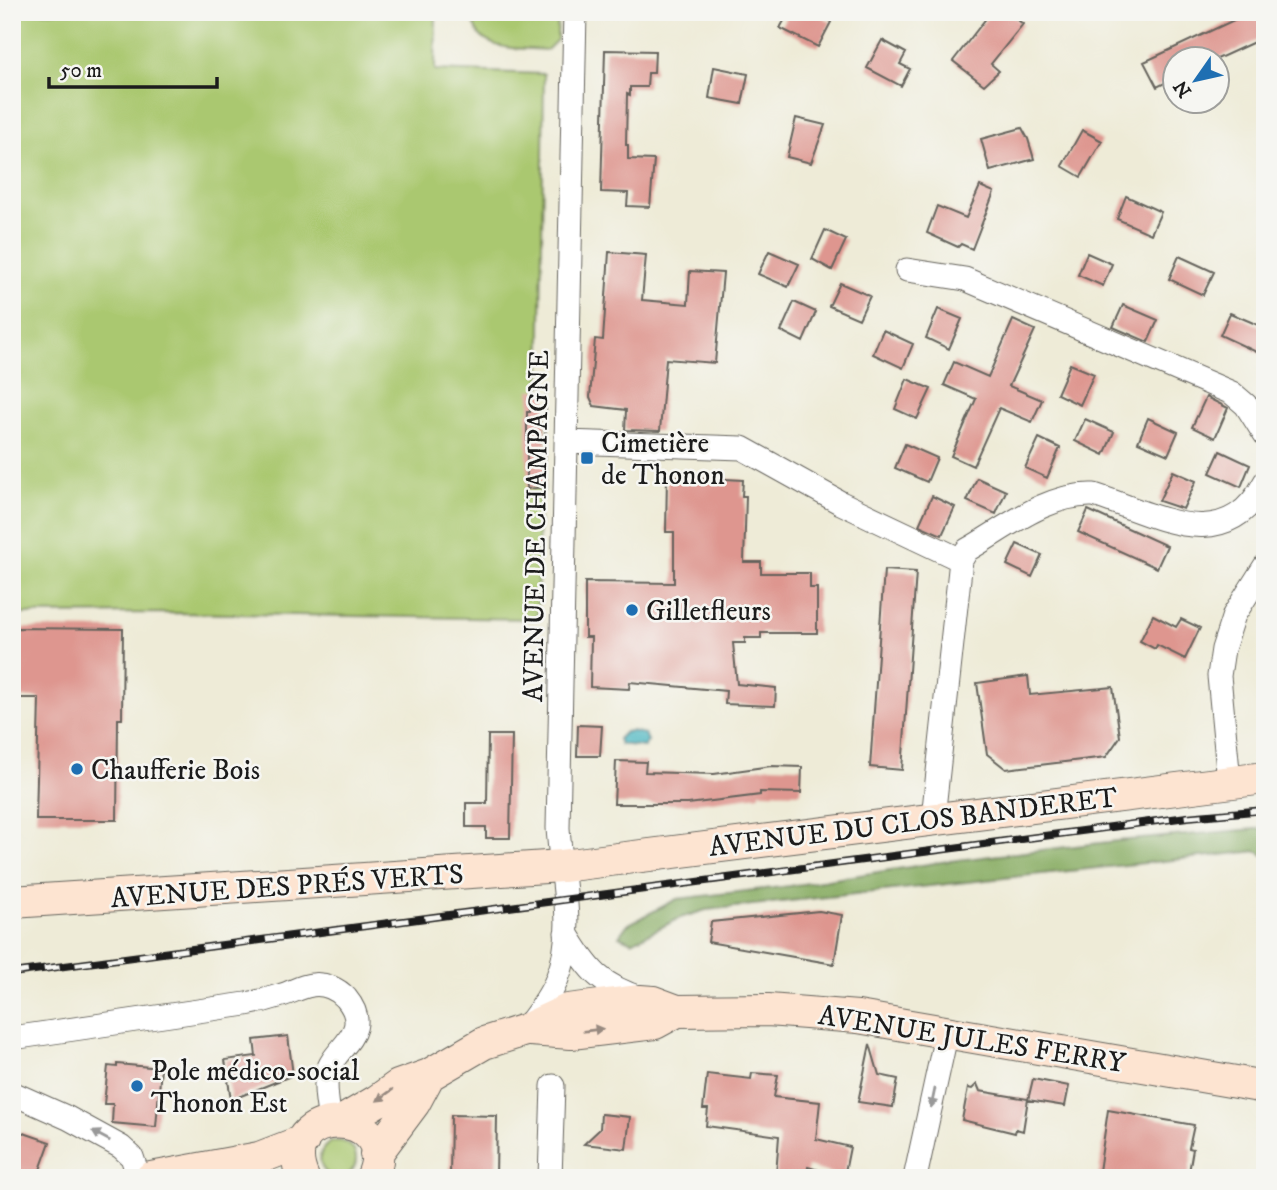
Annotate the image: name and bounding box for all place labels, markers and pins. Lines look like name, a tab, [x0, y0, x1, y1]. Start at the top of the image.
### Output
place label: Cimetière de Thonon	[601, 426, 725, 493]
marker: Cimetière de Thonon	[579, 450, 595, 466]
place label: Gilletfleurs	[646, 594, 771, 629]
marker: Gilletfleurs	[624, 602, 640, 618]
place label: Chaufferie Bois	[91, 753, 260, 788]
marker: Chaufferie Bois	[69, 761, 85, 777]
place label: Pole médico-social Thonon Est	[151, 1054, 360, 1121]
marker: Pole médico-social Thonon Est	[129, 1078, 145, 1094]

